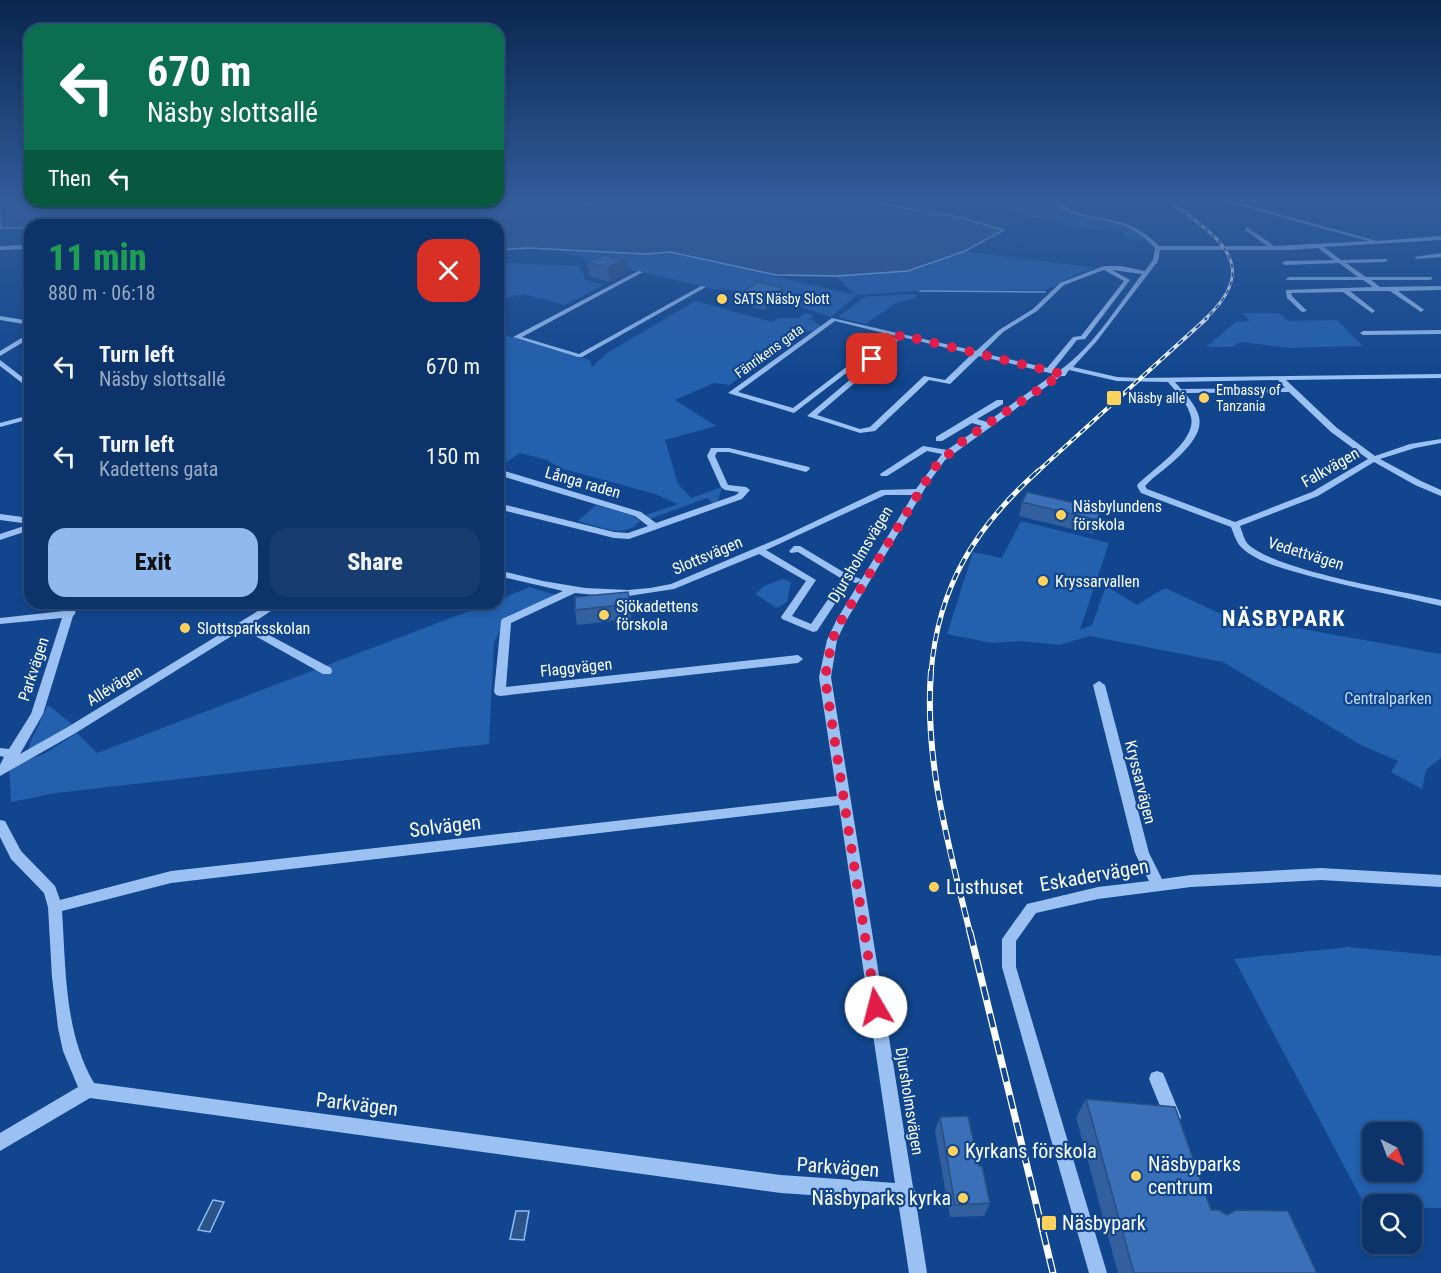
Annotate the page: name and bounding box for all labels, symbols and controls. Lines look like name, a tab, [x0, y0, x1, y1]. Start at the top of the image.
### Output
text: 670 m	[147, 47, 252, 96]
icon: left	[48, 48, 126, 126]
text: Näsby slottsallé	[147, 97, 318, 129]
icon: left	[103, 162, 136, 195]
text: Then	[48, 166, 91, 191]
text: 11 min	[48, 237, 147, 279]
button: close	[417, 239, 480, 302]
text: 880 m · 06:18	[48, 281, 155, 305]
place label: SATS Näsby Slott	[734, 291, 830, 307]
marker: SATS Näsby Slott	[715, 292, 729, 306]
street label: Fänrikens gata	[732, 321, 806, 381]
pin	[846, 333, 897, 384]
text: Turn left	[99, 342, 174, 367]
icon: arrive	[855, 342, 888, 375]
icon: left	[48, 350, 81, 383]
text: 670 m	[426, 354, 480, 379]
text: Näsby slottsallé	[99, 367, 226, 391]
place label: Embassy of Tanzania	[1216, 382, 1281, 414]
marker: Näsby allé	[1105, 389, 1123, 407]
place label: Näsby allé	[1128, 390, 1186, 406]
marker: Embassy of Tanzania	[1197, 391, 1211, 405]
text: Turn left	[99, 432, 174, 457]
icon: left	[48, 440, 81, 473]
street label: Falkvägen	[1298, 443, 1363, 492]
text: 150 m	[426, 444, 480, 469]
text: Kadettens gata	[99, 457, 218, 481]
street label: Långa raden	[543, 463, 623, 502]
place label: Näsbylundens förskola	[1073, 497, 1162, 534]
street label: Djursholmsvägen	[824, 503, 897, 606]
marker: Näsbylundens förskola	[1054, 508, 1068, 522]
button: Exit	[48, 528, 258, 597]
button: Share	[270, 528, 480, 597]
street label: Slottsvägen	[669, 532, 745, 579]
street label: Vedettvägen	[1266, 533, 1346, 574]
place label: Kryssarvallen	[1055, 572, 1140, 591]
marker: Kryssarvallen	[1036, 574, 1050, 588]
place label: Sjökadettens förskola	[616, 597, 698, 634]
district label: NÄSBYPARK	[1222, 606, 1346, 631]
marker: Sjökadettens förskola	[597, 608, 611, 622]
place label: Slottsparksskolan	[197, 619, 310, 638]
marker: Slottsparksskolan	[178, 621, 192, 635]
street label: Parkvägen	[14, 635, 53, 704]
street label: Flaggvägen	[539, 654, 613, 681]
street label: Allévägen	[83, 661, 145, 710]
park label: Centralparken	[1344, 689, 1432, 708]
street label: Kryssarvägen	[1121, 738, 1160, 826]
street label: Solvägen	[408, 810, 482, 842]
street label: Eskadervägen	[1038, 854, 1150, 896]
place label: Lusthuset	[946, 875, 1024, 899]
marker: Lusthuset	[927, 880, 941, 894]
position arrow	[844, 975, 908, 1039]
street label: Djursholmsvägen	[892, 1046, 927, 1156]
street label: Parkvägen	[315, 1087, 399, 1121]
north arrow	[1362, 1122, 1422, 1182]
map controls	[1362, 1122, 1422, 1254]
place label: Kyrkans förskola	[965, 1139, 1097, 1163]
marker: Kyrkans förskola	[946, 1144, 960, 1158]
street label: Parkvägen	[796, 1152, 880, 1182]
place label: Näsbyparks centrum	[1148, 1152, 1241, 1199]
marker: Näsbyparks centrum	[1129, 1169, 1143, 1183]
place label: Näsbyparks kyrka	[812, 1186, 951, 1210]
marker: Näsbyparks kyrka	[956, 1191, 970, 1205]
button: search	[1362, 1194, 1422, 1254]
place label: Näsbypark	[1062, 1211, 1146, 1235]
marker: Näsbypark	[1040, 1214, 1058, 1232]

